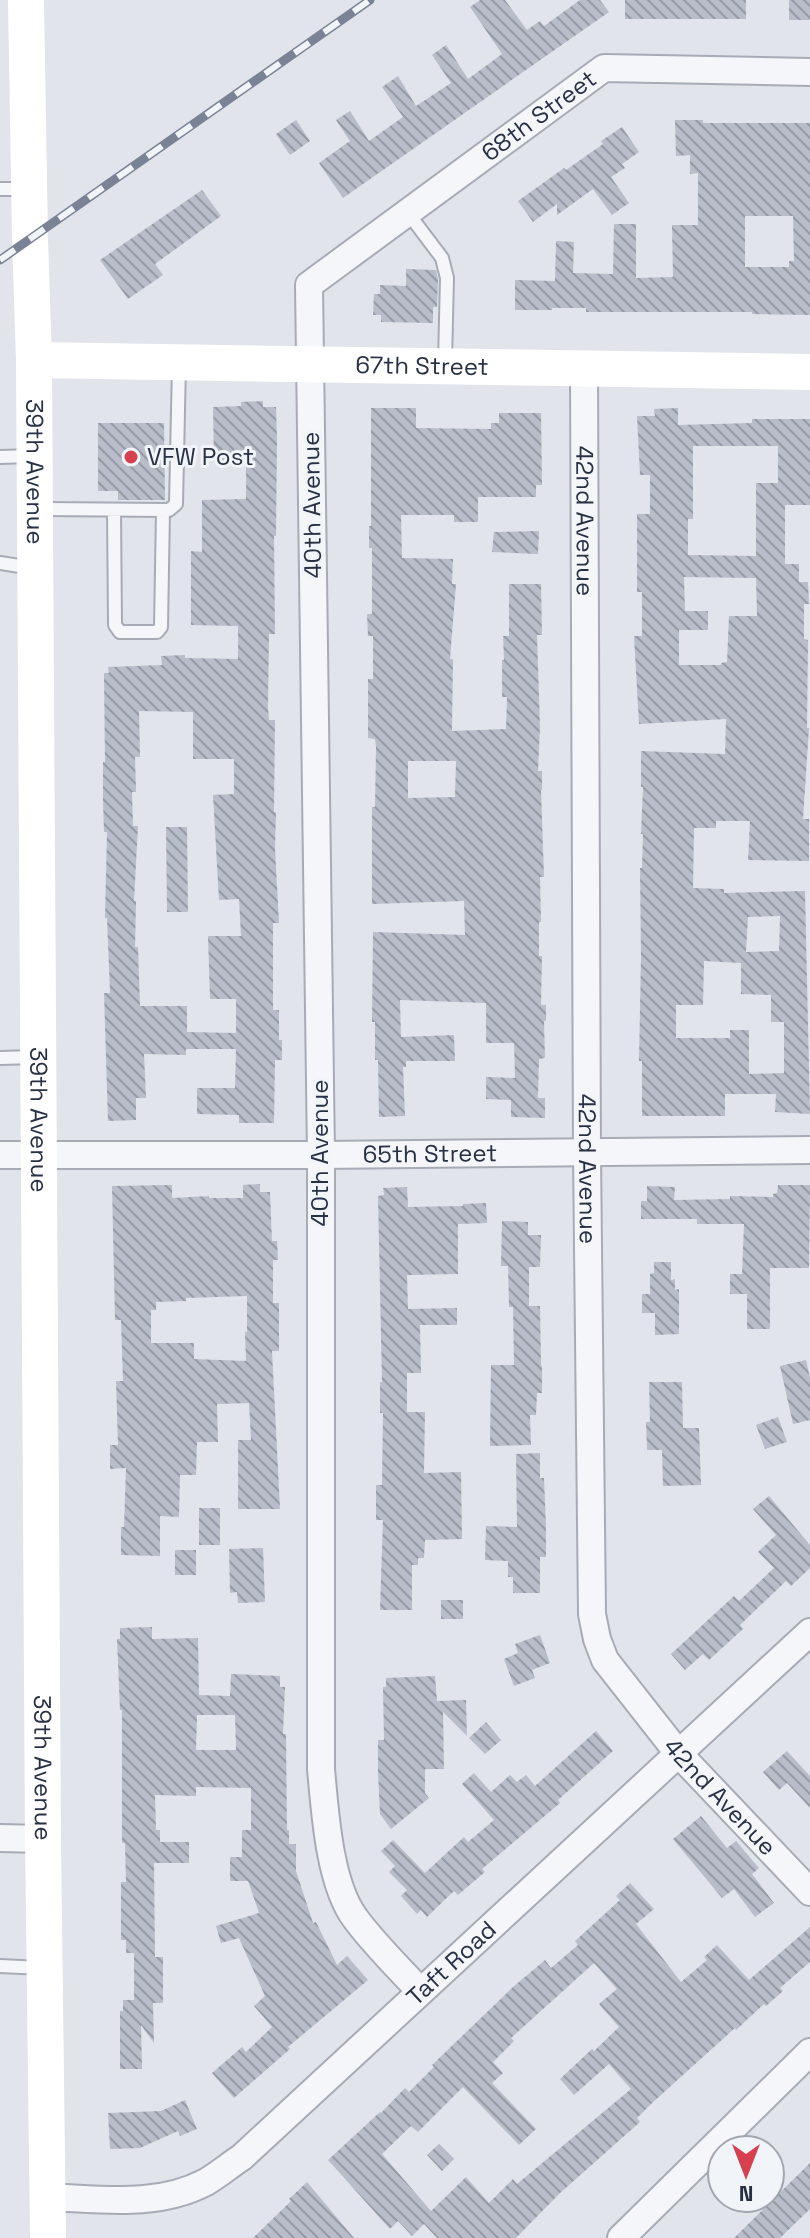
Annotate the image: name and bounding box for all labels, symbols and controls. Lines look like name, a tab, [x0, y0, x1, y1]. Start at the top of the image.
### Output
street label: 68th Street	[475, 63, 602, 168]
street label: 67th Street	[355, 349, 489, 382]
street label: 39th Avenue	[19, 399, 51, 545]
street label: 40th Avenue	[295, 431, 328, 579]
place label: VFW Post	[147, 441, 254, 472]
street label: 42nd Avenue	[569, 446, 601, 596]
marker: VFW Post	[122, 448, 140, 466]
street label: 39th Avenue	[23, 1047, 55, 1193]
street label: 40th Avenue	[304, 1080, 335, 1226]
street label: 42nd Avenue	[572, 1094, 604, 1244]
street label: 65th Street	[363, 1137, 497, 1170]
street label: 39th Avenue	[27, 1695, 59, 1841]
street label: 42nd Avenue	[657, 1732, 783, 1862]
street label: Taft Road	[400, 1914, 503, 2012]
north arrow	[706, 2134, 786, 2214]
text: N	[739, 2180, 753, 2208]

